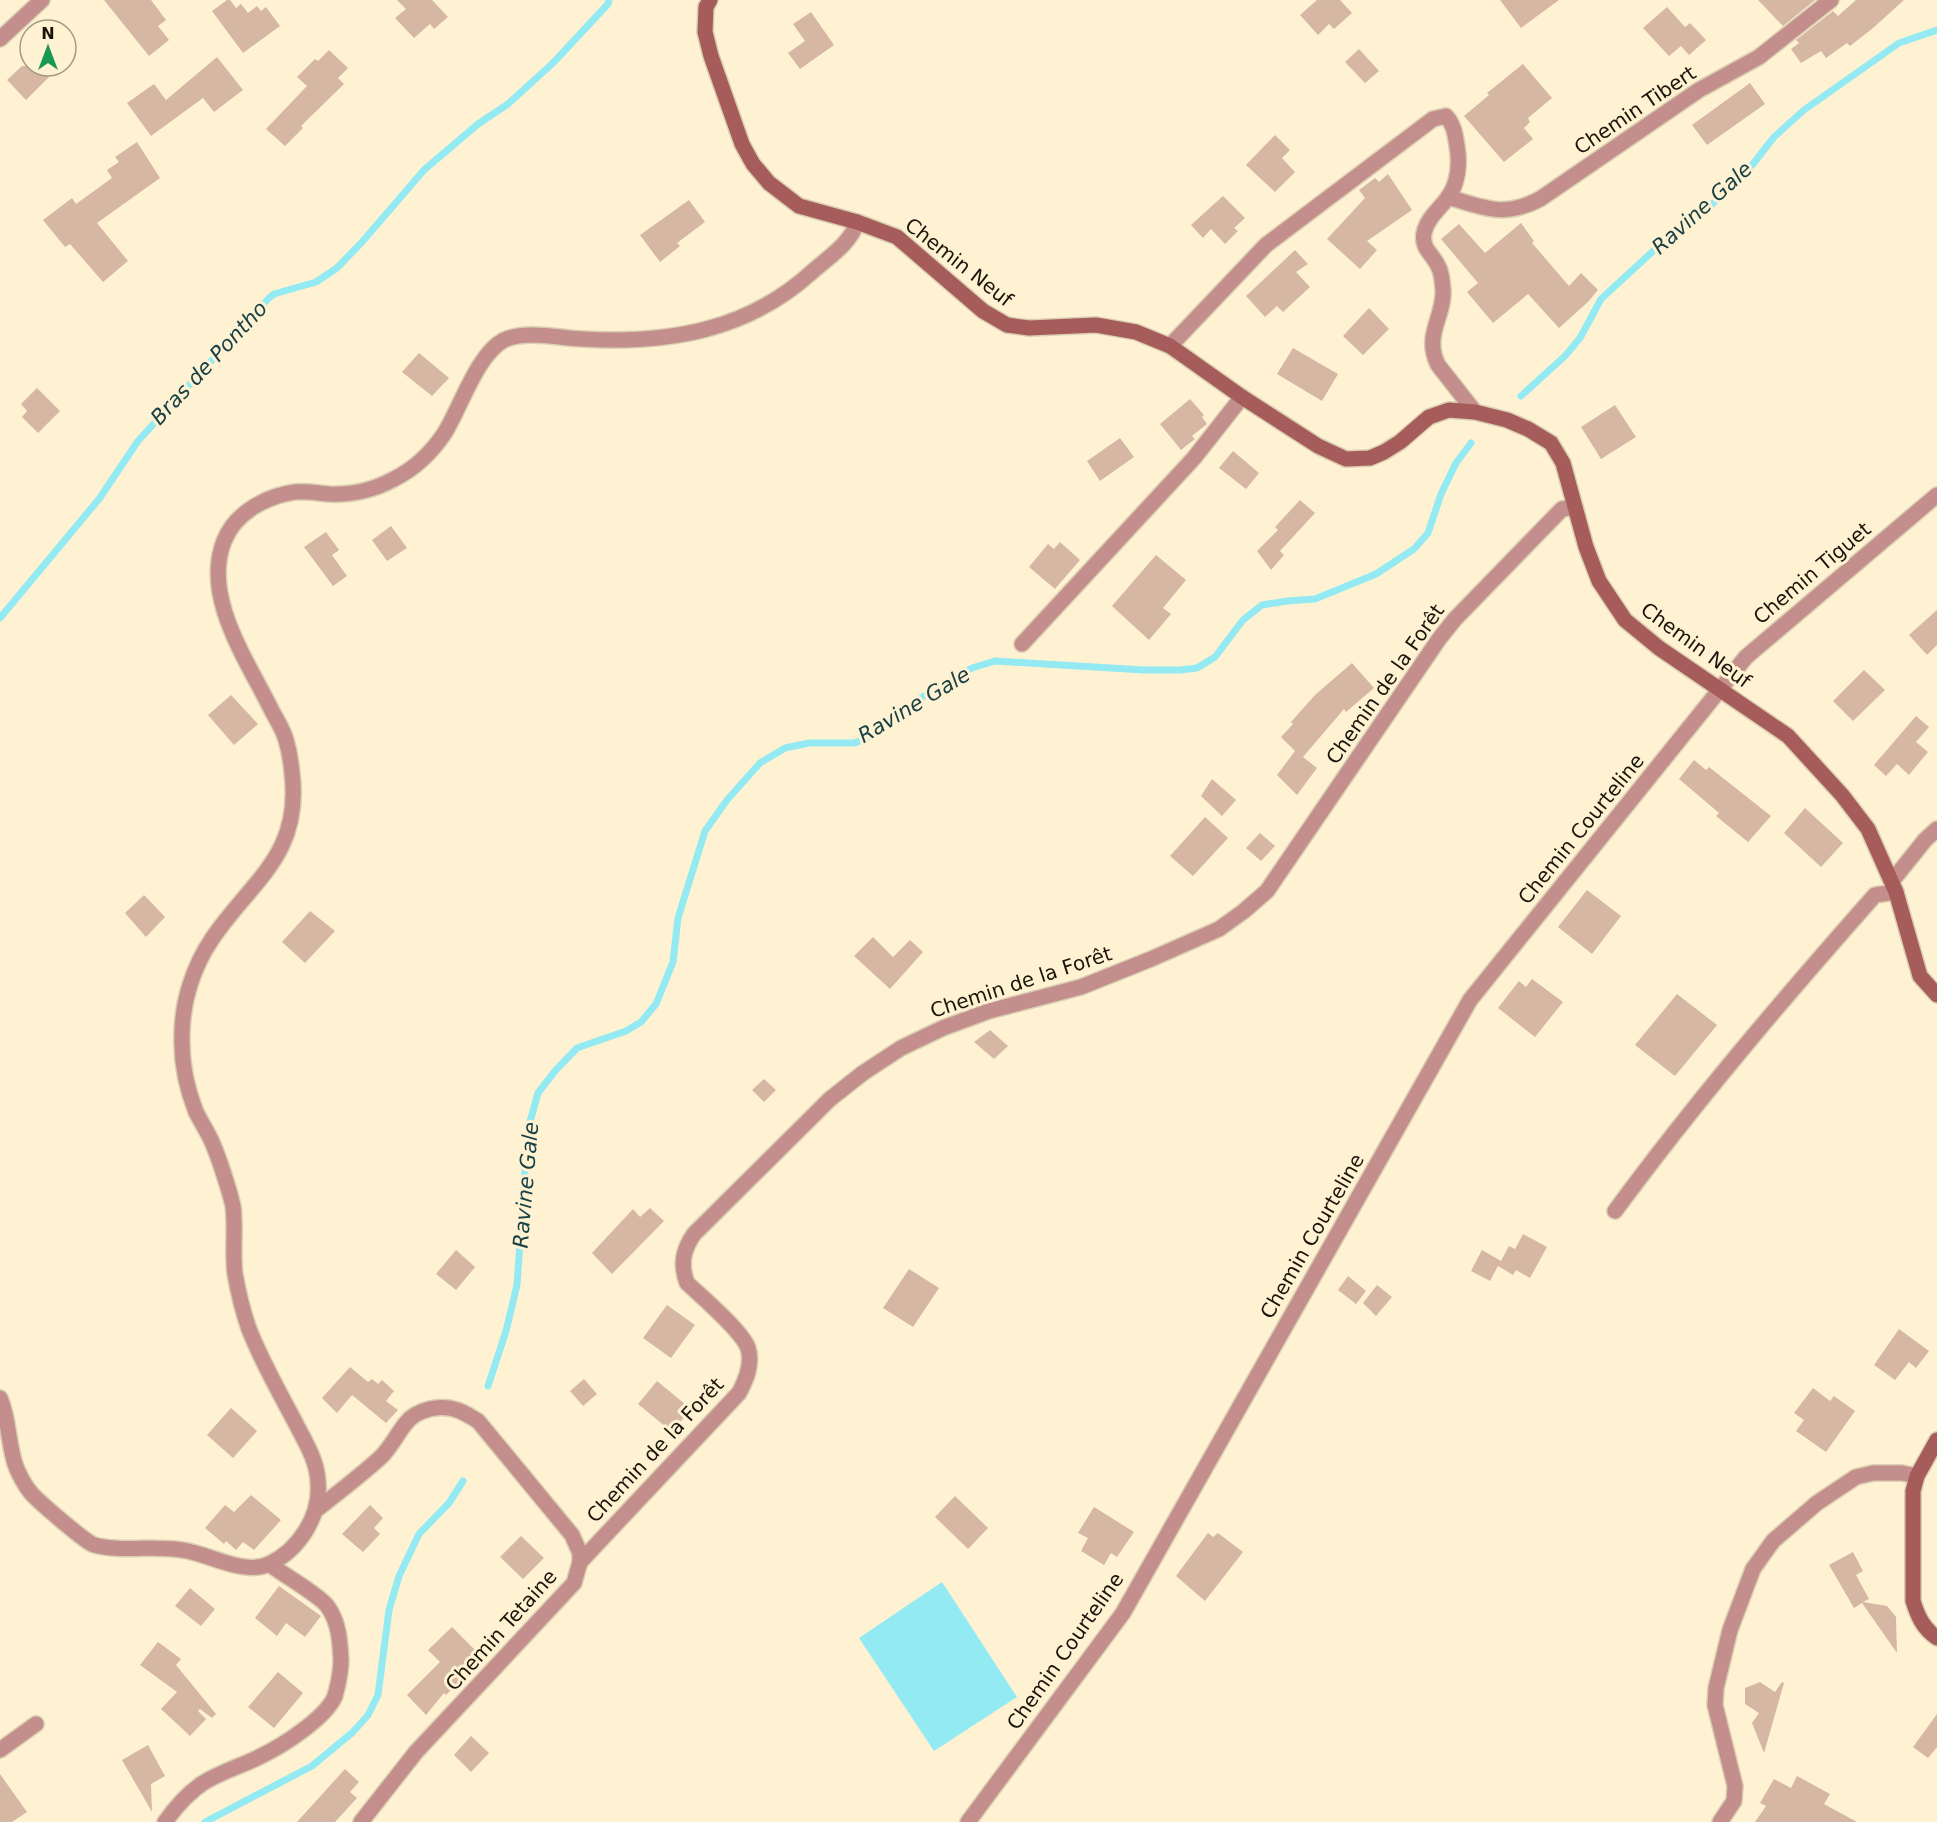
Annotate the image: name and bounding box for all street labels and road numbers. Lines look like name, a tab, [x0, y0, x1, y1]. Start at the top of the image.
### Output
street label: Chemin Tibert	[1570, 60, 1700, 159]
street label: Chemin Neuf	[900, 213, 1018, 312]
street label: Chemin Tiguet	[1748, 517, 1876, 629]
street label: Chemin Neuf	[1636, 597, 1756, 693]
street label: Chemin de la Forêt	[1321, 599, 1449, 769]
street label: Chemin Courteline	[1513, 749, 1649, 909]
street label: Chemin de la Forêt	[927, 941, 1115, 1023]
street label: Chemin Courteline	[1255, 1149, 1369, 1323]
street label: Chemin de la Forêt	[582, 1372, 728, 1527]
street label: Chemin Tetaine	[440, 1564, 562, 1696]
street label: Chemin Courteline	[1002, 1568, 1128, 1734]

